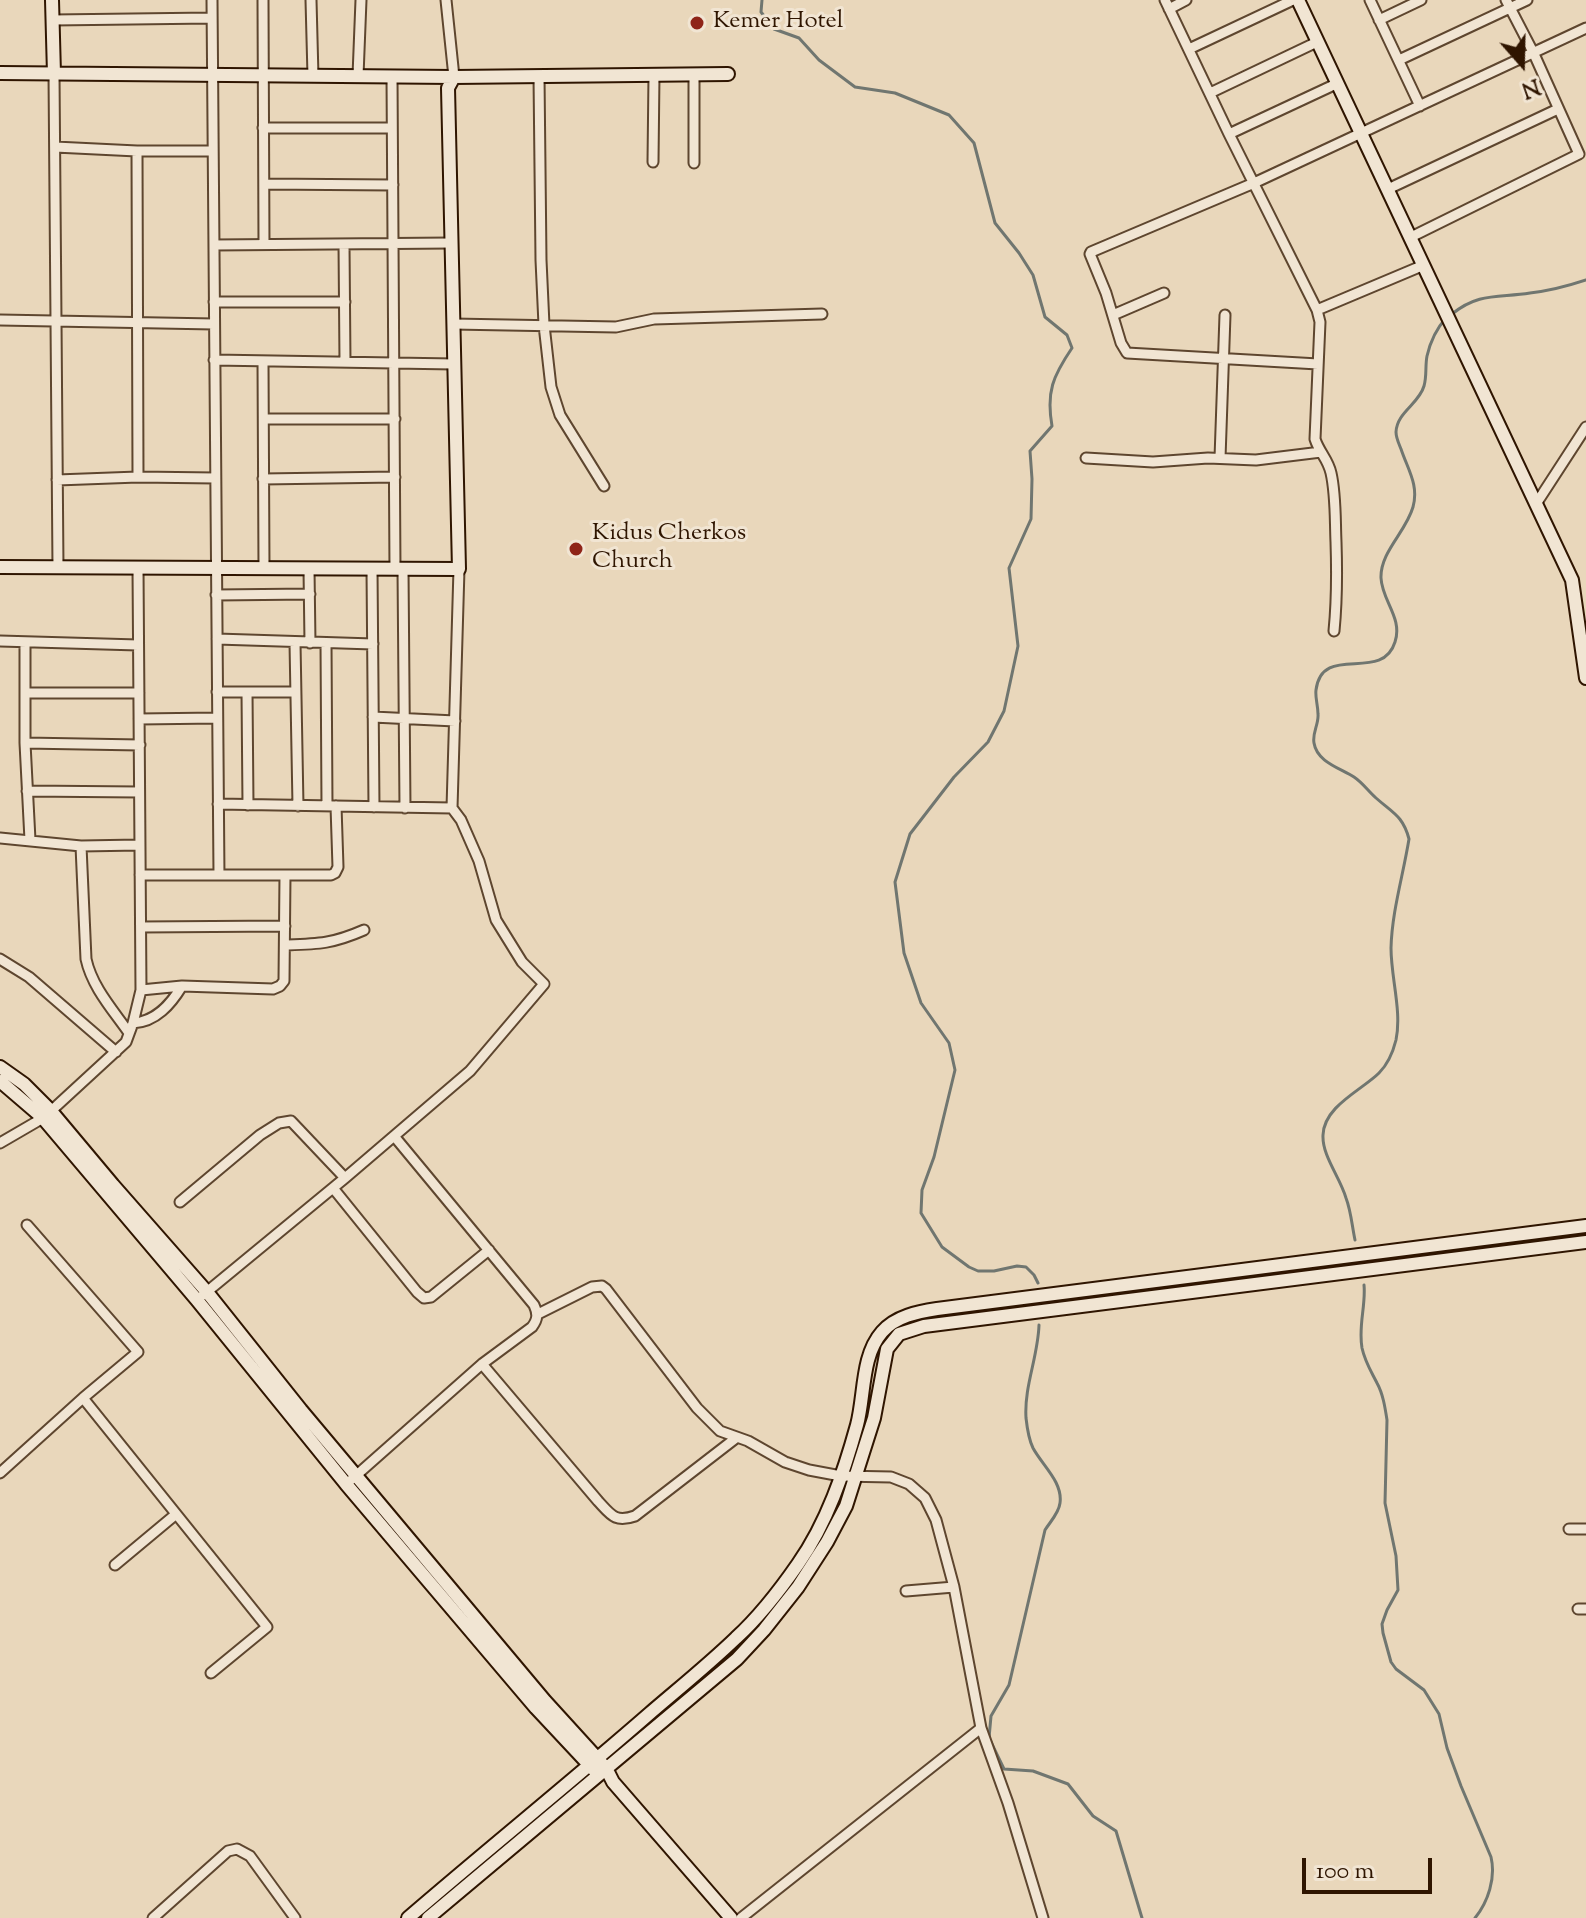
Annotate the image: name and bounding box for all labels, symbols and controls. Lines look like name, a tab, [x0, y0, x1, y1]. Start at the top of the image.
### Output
place label: Kemer Hotel	[713, 9, 843, 37]
marker: Kemer Hotel	[688, 14, 706, 32]
north arrow	[1482, 24, 1562, 104]
text: N	[1516, 69, 1544, 105]
place label: Kidus Cherkos Church	[592, 521, 746, 577]
marker: Kidus Cherkos Church	[567, 540, 585, 558]
scale bar	[1306, 1842, 1436, 1892]
text: 100 m	[1316, 1855, 1374, 1889]

